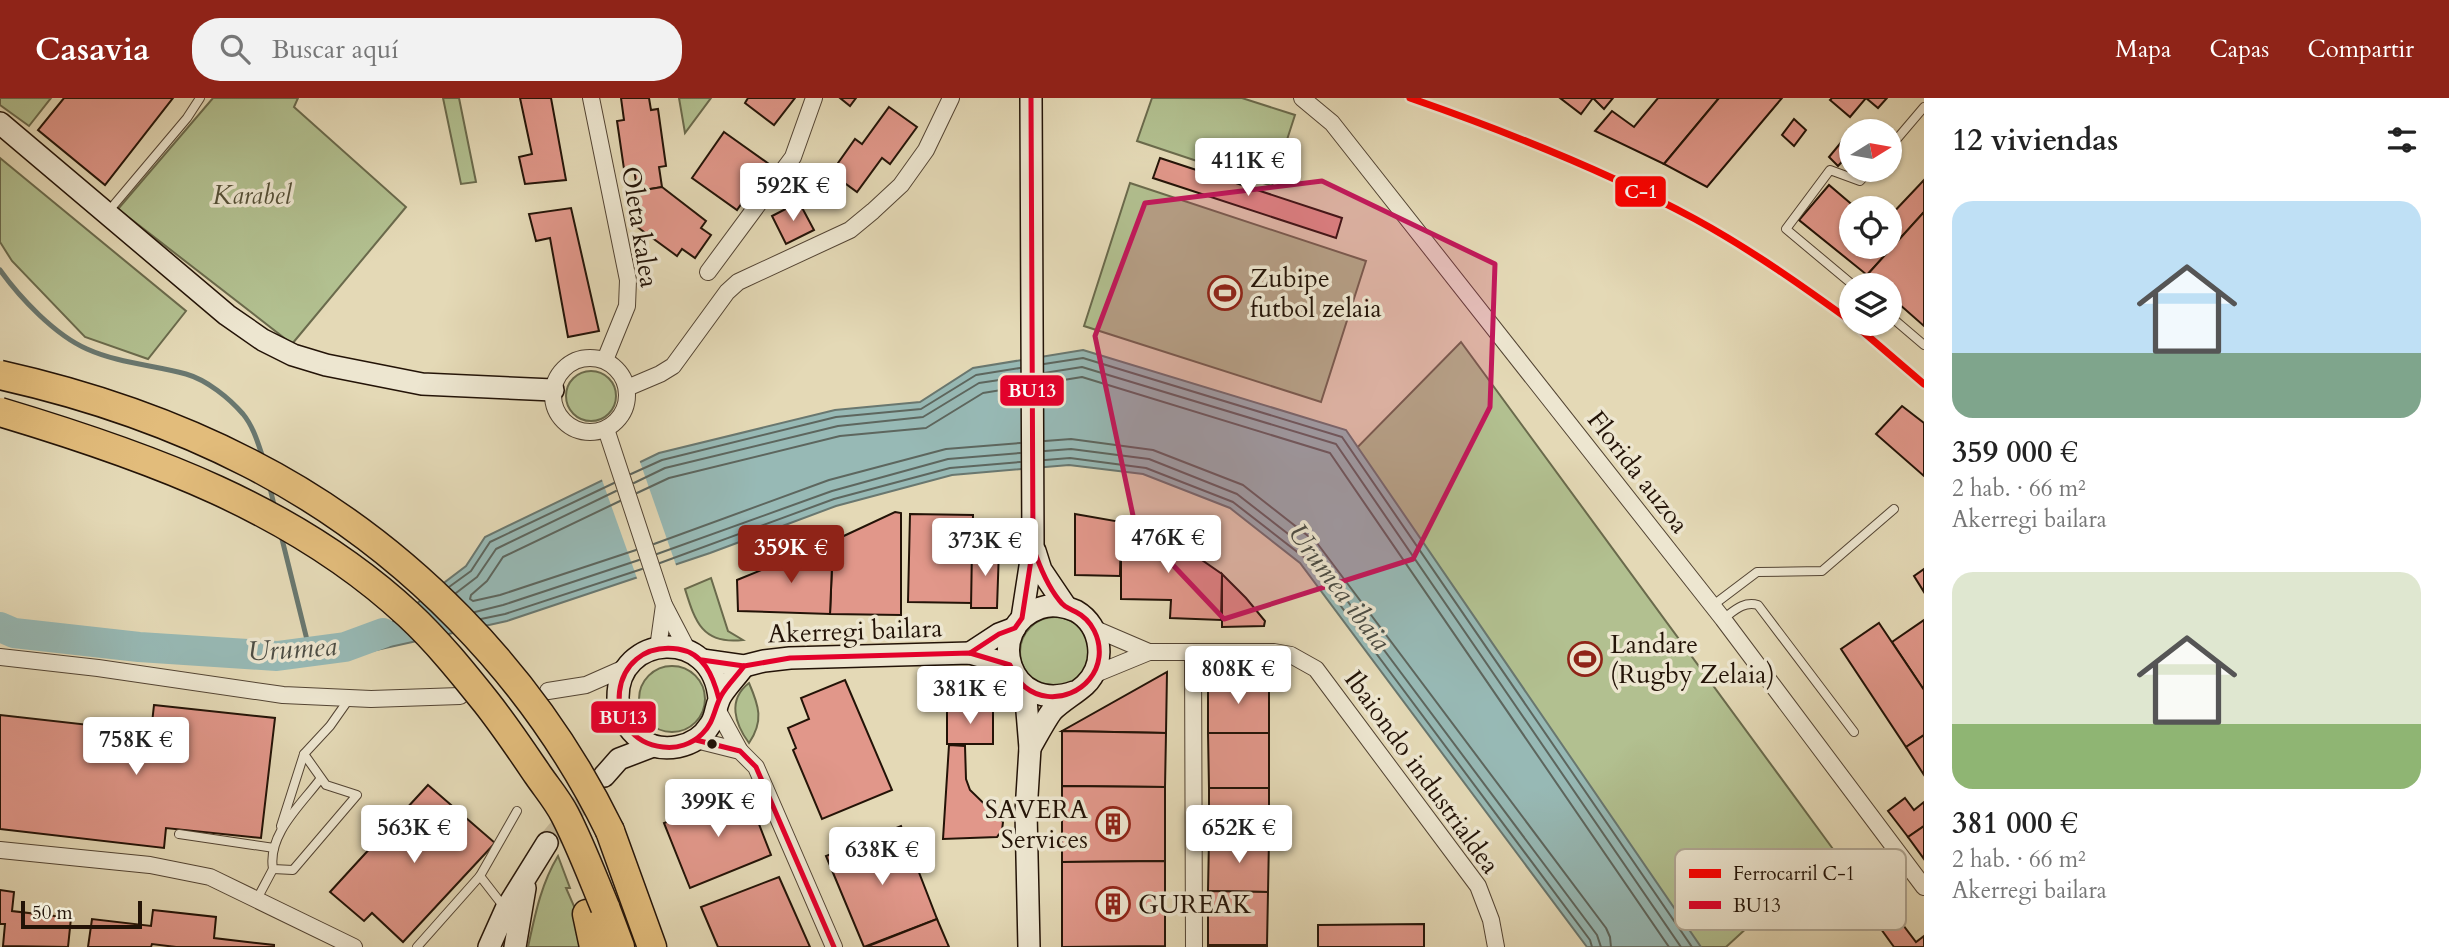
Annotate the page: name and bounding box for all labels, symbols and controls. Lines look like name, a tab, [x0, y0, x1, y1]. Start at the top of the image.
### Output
search box	[192, 18, 682, 81]
text: Casavia	[35, 27, 150, 72]
icon: search	[216, 30, 254, 68]
text: Buscar aquí	[272, 32, 399, 67]
text: Mapa	[2115, 33, 2171, 66]
text: Capas	[2209, 33, 2269, 66]
text: Compartir	[2307, 33, 2414, 66]
north arrow	[1839, 119, 1902, 182]
map controls	[1839, 119, 1902, 336]
text: 12 viviendas	[1952, 120, 2118, 161]
icon: filters	[2383, 121, 2421, 159]
pin: 411K €	[1191, 139, 1305, 198]
text: 411K €	[1211, 145, 1285, 176]
street label: Oleta kalea	[613, 164, 667, 290]
pin: 592K €	[736, 164, 850, 223]
text: 592K €	[756, 170, 830, 201]
line badge: C-1	[1614, 175, 1667, 208]
park label: Karabel	[213, 178, 292, 213]
text: C-1	[1624, 179, 1658, 205]
button: locate	[1839, 196, 1902, 259]
icon: home	[2124, 246, 2250, 372]
place label: Zubipe futbol zelaia	[1250, 261, 1382, 326]
button: layers	[1839, 273, 1902, 336]
sports icon: Zubipe futbol zelaia	[1206, 274, 1244, 312]
line badge: BU13	[999, 374, 1065, 407]
text: BU13	[1008, 378, 1056, 404]
street label: Florida auzoa	[1579, 403, 1697, 541]
text: 359 000 €	[1952, 432, 2078, 473]
text: 2 hab. · 66 m²	[1952, 473, 2086, 504]
text: Akerregi bailara	[1952, 504, 2107, 535]
water label: Urumea ibaia	[1278, 515, 1400, 659]
pin: 476K €	[1111, 516, 1225, 575]
pin: 373K €	[928, 518, 1042, 578]
text: 476K €	[1131, 522, 1205, 553]
text: 373K €	[948, 525, 1022, 556]
pin: 359K €	[734, 526, 848, 585]
text: 359K €	[754, 532, 828, 563]
street label: Akerregi bailara	[767, 610, 943, 652]
icon: home	[2124, 617, 2250, 743]
water label: Urumea	[246, 627, 338, 671]
place label: Landare (Rugby Zelaia)	[1610, 627, 1775, 692]
sports icon: Landare (Rugby Zelaia)	[1566, 640, 1604, 678]
pin: 808K €	[1181, 646, 1295, 706]
text: 808K €	[1201, 653, 1275, 684]
street label: Ibaiondo industrialdea	[1336, 663, 1508, 881]
pin: 381K €	[913, 666, 1027, 726]
text: 381K €	[933, 673, 1007, 704]
line badge: BU13	[590, 700, 657, 734]
text: BU13	[599, 705, 647, 731]
pin: 758K €	[79, 718, 193, 777]
text: 758K €	[99, 724, 173, 755]
unlabelled marker	[705, 737, 719, 751]
pin: 399K €	[661, 780, 775, 839]
text: 399K €	[681, 786, 755, 817]
place label: SAVERA Services	[985, 792, 1089, 857]
text: 381 000 €	[1952, 803, 2078, 844]
building icon: SAVERA Services	[1094, 805, 1132, 843]
pin: 563K €	[357, 806, 471, 865]
pin: 652K €	[1182, 806, 1296, 865]
text: 563K €	[377, 812, 451, 843]
text: 652K €	[1202, 812, 1276, 843]
pin: 638K €	[825, 828, 939, 887]
text: 638K €	[845, 834, 919, 865]
text: 2 hab. · 66 m²	[1952, 844, 2086, 875]
legend	[1675, 849, 1906, 930]
text: Ferrocarril C-1	[1733, 861, 1855, 887]
text: Akerregi bailara	[1952, 875, 2107, 906]
building icon: GUREAK	[1094, 885, 1132, 923]
place label: GUREAK	[1138, 887, 1252, 922]
text: BU13	[1733, 893, 1781, 919]
scale bar	[21, 898, 142, 930]
text: 50 m	[32, 900, 73, 926]

